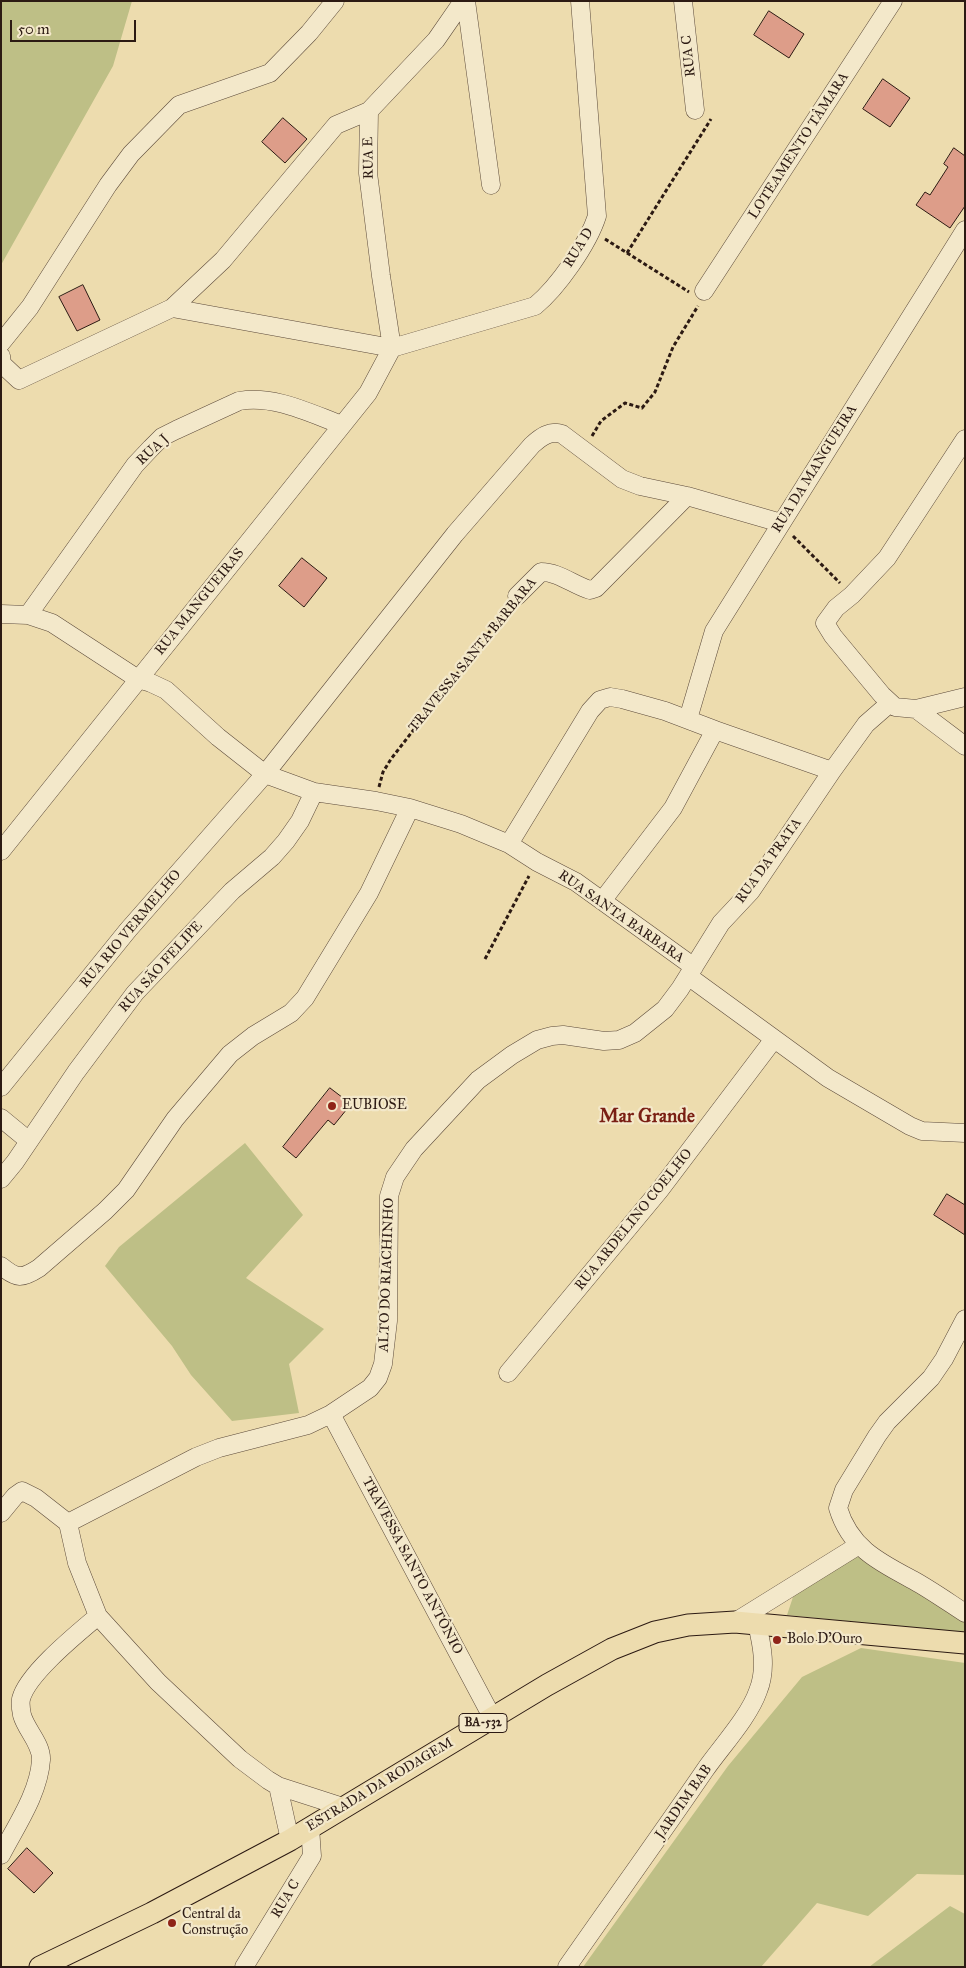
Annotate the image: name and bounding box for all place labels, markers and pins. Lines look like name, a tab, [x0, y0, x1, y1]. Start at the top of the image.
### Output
place label: EUBIOSE	[342, 1098, 407, 1114]
marker: EUBIOSE	[326, 1100, 338, 1112]
place label: Bolo D'Ouro	[787, 1632, 862, 1648]
marker: Bolo D'Ouro	[771, 1634, 783, 1646]
place label: Central da Construção	[182, 1907, 248, 1940]
marker: Central da Construção	[166, 1917, 178, 1929]

